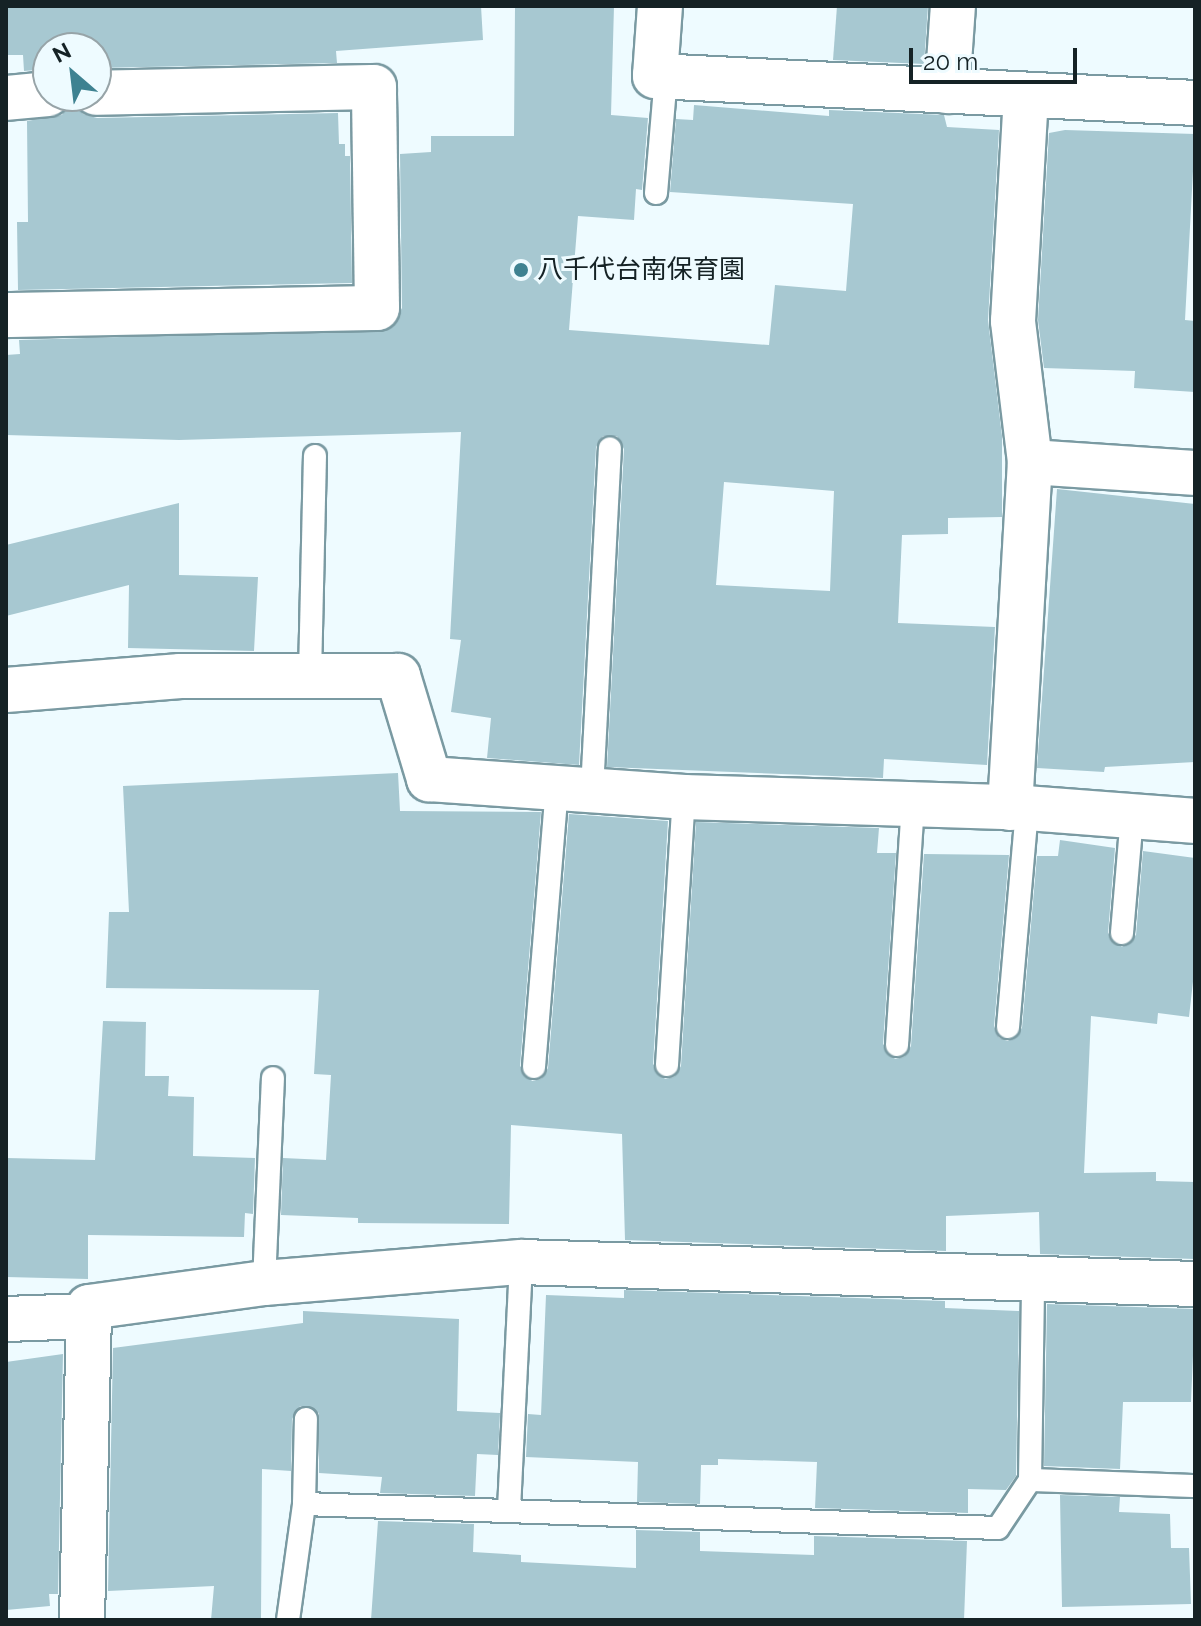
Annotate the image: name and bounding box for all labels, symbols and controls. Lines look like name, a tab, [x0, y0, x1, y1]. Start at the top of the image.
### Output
north arrow	[32, 32, 112, 112]
scale bar	[913, 32, 1081, 82]
text: N	[48, 37, 75, 68]
text: 20 m	[923, 47, 978, 76]
place label: 八千代台南保育園	[537, 254, 745, 286]
marker: 八千代台南保育園	[512, 261, 530, 279]

